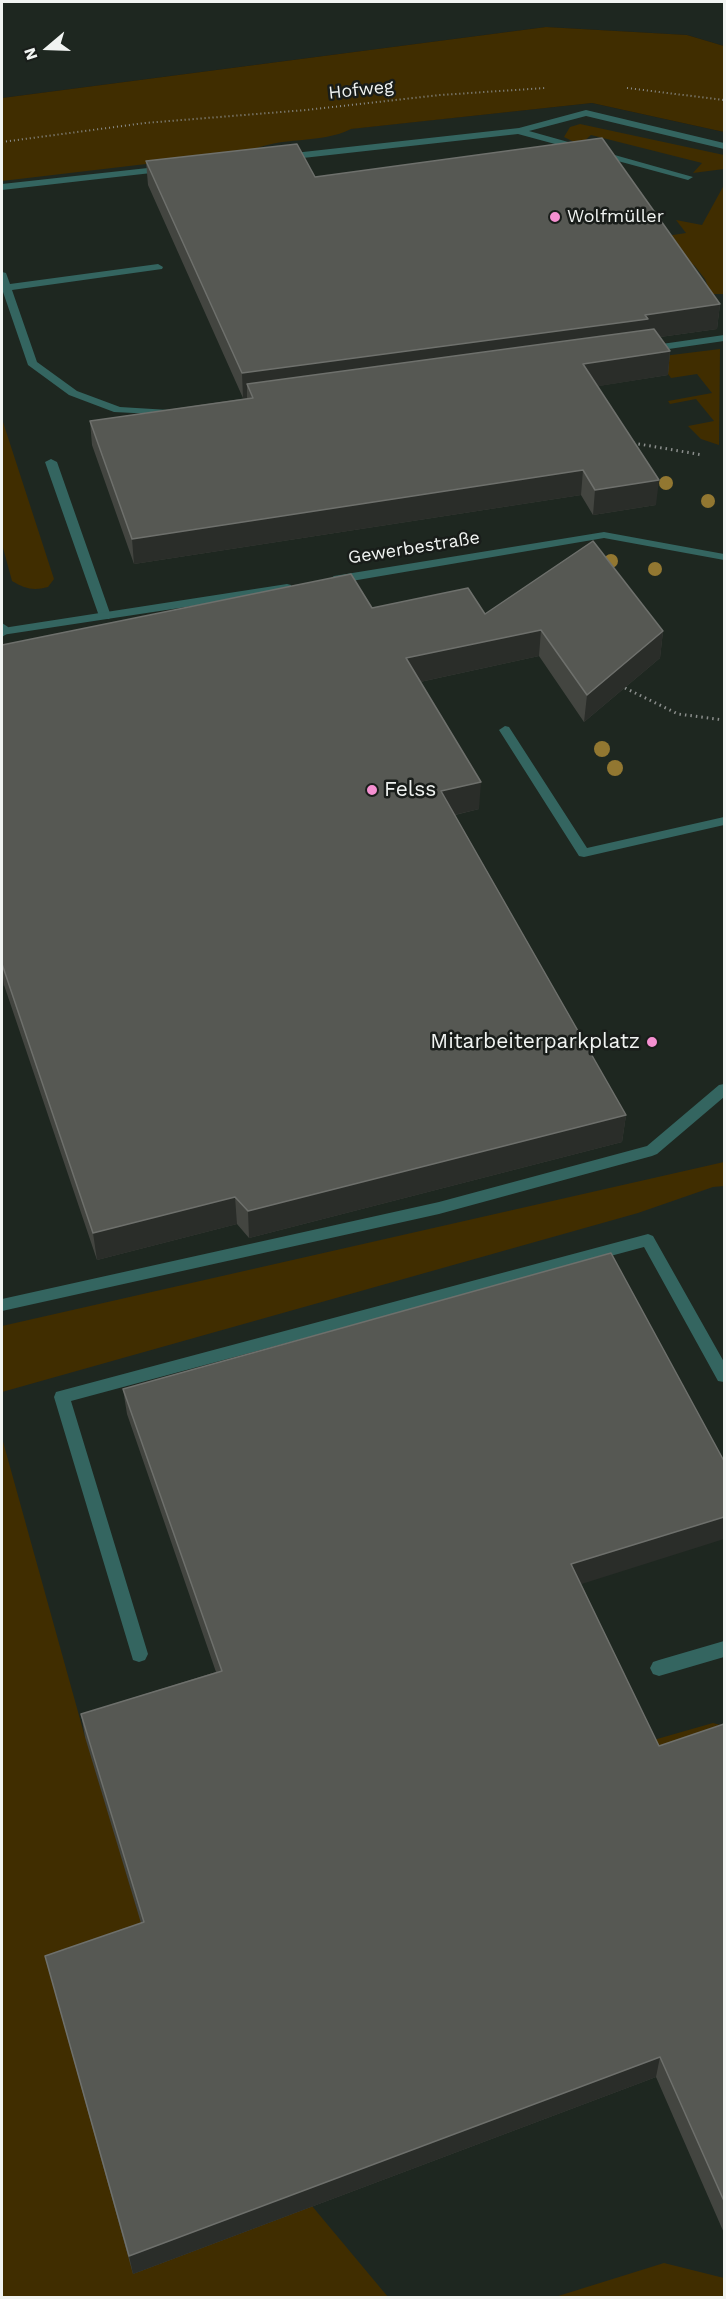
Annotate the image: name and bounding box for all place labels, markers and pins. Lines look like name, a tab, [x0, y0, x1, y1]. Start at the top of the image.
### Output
place label: Wolfmüller	[567, 206, 664, 228]
marker: Wolfmüller	[548, 210, 562, 224]
place label: Felss	[384, 777, 436, 803]
marker: Felss	[365, 783, 379, 797]
place label: Mitarbeiterparkplatz	[430, 1029, 640, 1055]
marker: Mitarbeiterparkplatz	[645, 1035, 659, 1049]

